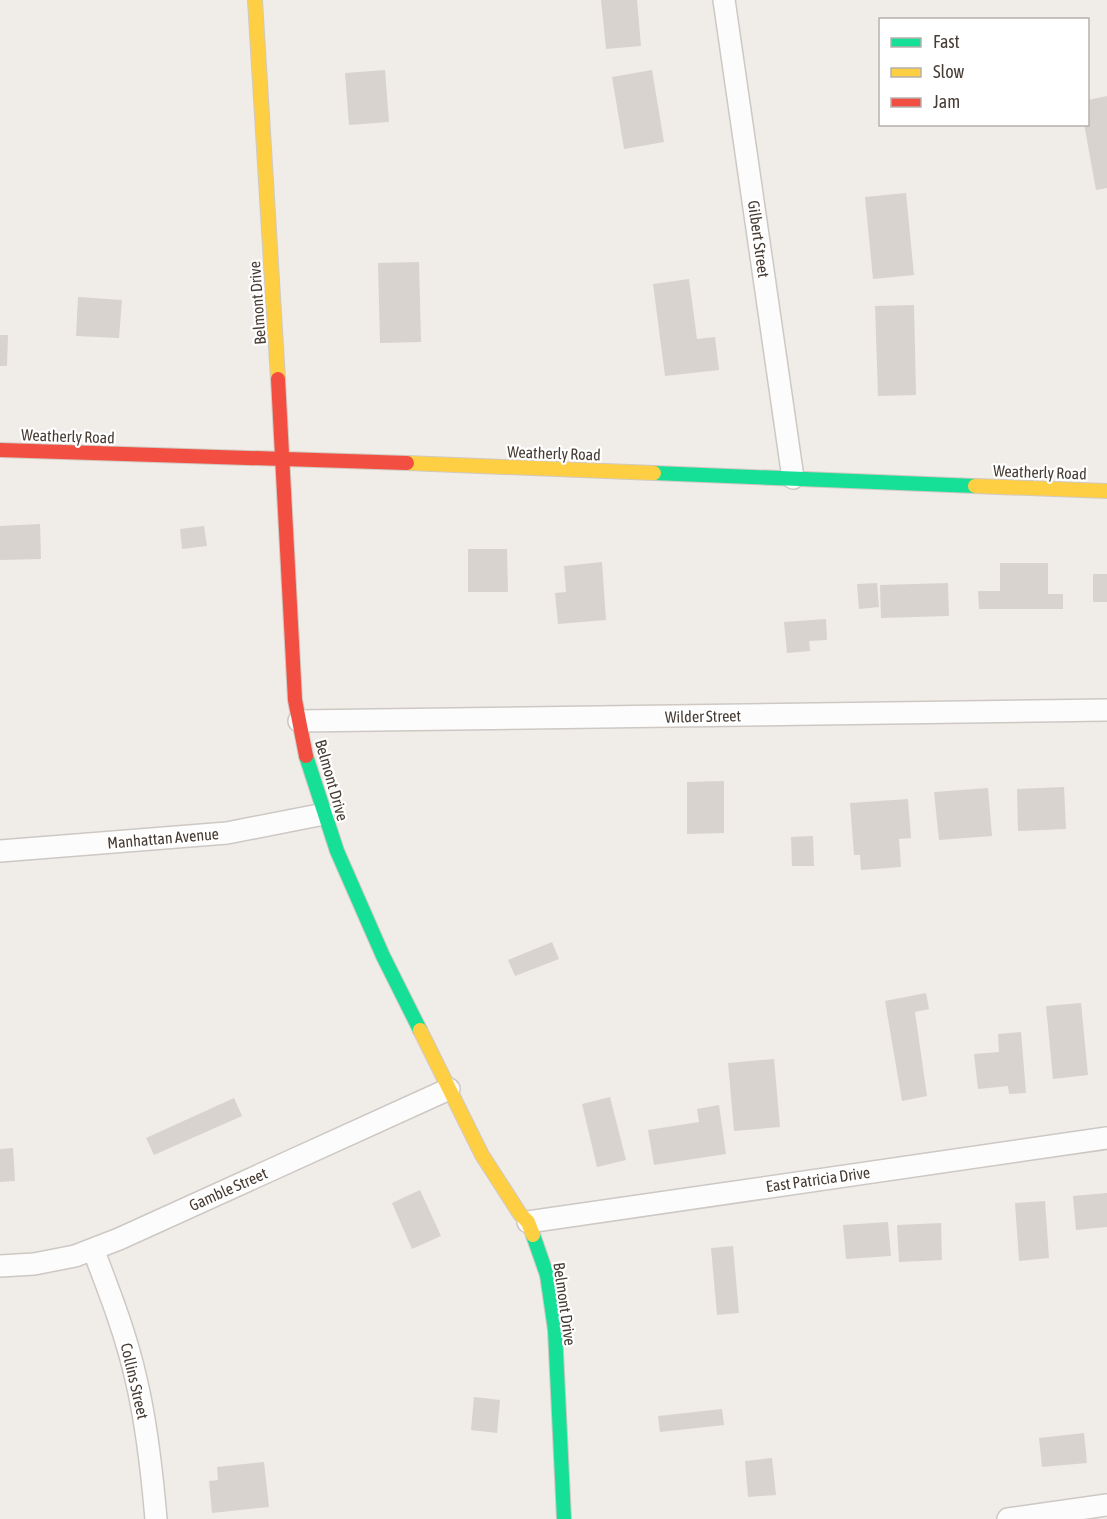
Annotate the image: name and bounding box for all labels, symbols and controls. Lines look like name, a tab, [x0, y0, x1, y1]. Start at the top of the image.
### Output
legend	[879, 18, 1089, 126]
text: Fast	[933, 31, 960, 52]
text: Slow	[933, 61, 964, 82]
text: Jam	[933, 91, 960, 112]
street label: Gilbert Street	[745, 199, 773, 279]
street label: Belmont Drive	[245, 261, 269, 345]
street label: Weatherly Road	[21, 425, 115, 448]
street label: Weatherly Road	[507, 442, 601, 465]
street label: Weatherly Road	[993, 461, 1087, 484]
street label: Wilder Street	[665, 706, 742, 726]
street label: Belmont Drive	[312, 737, 352, 823]
street label: Manhattan Avenue	[106, 824, 220, 852]
street label: East Patricia Drive	[765, 1163, 871, 1195]
street label: Gamble Street	[186, 1164, 270, 1214]
street label: Belmont Drive	[550, 1261, 580, 1347]
street label: Collins Street	[118, 1341, 153, 1421]

